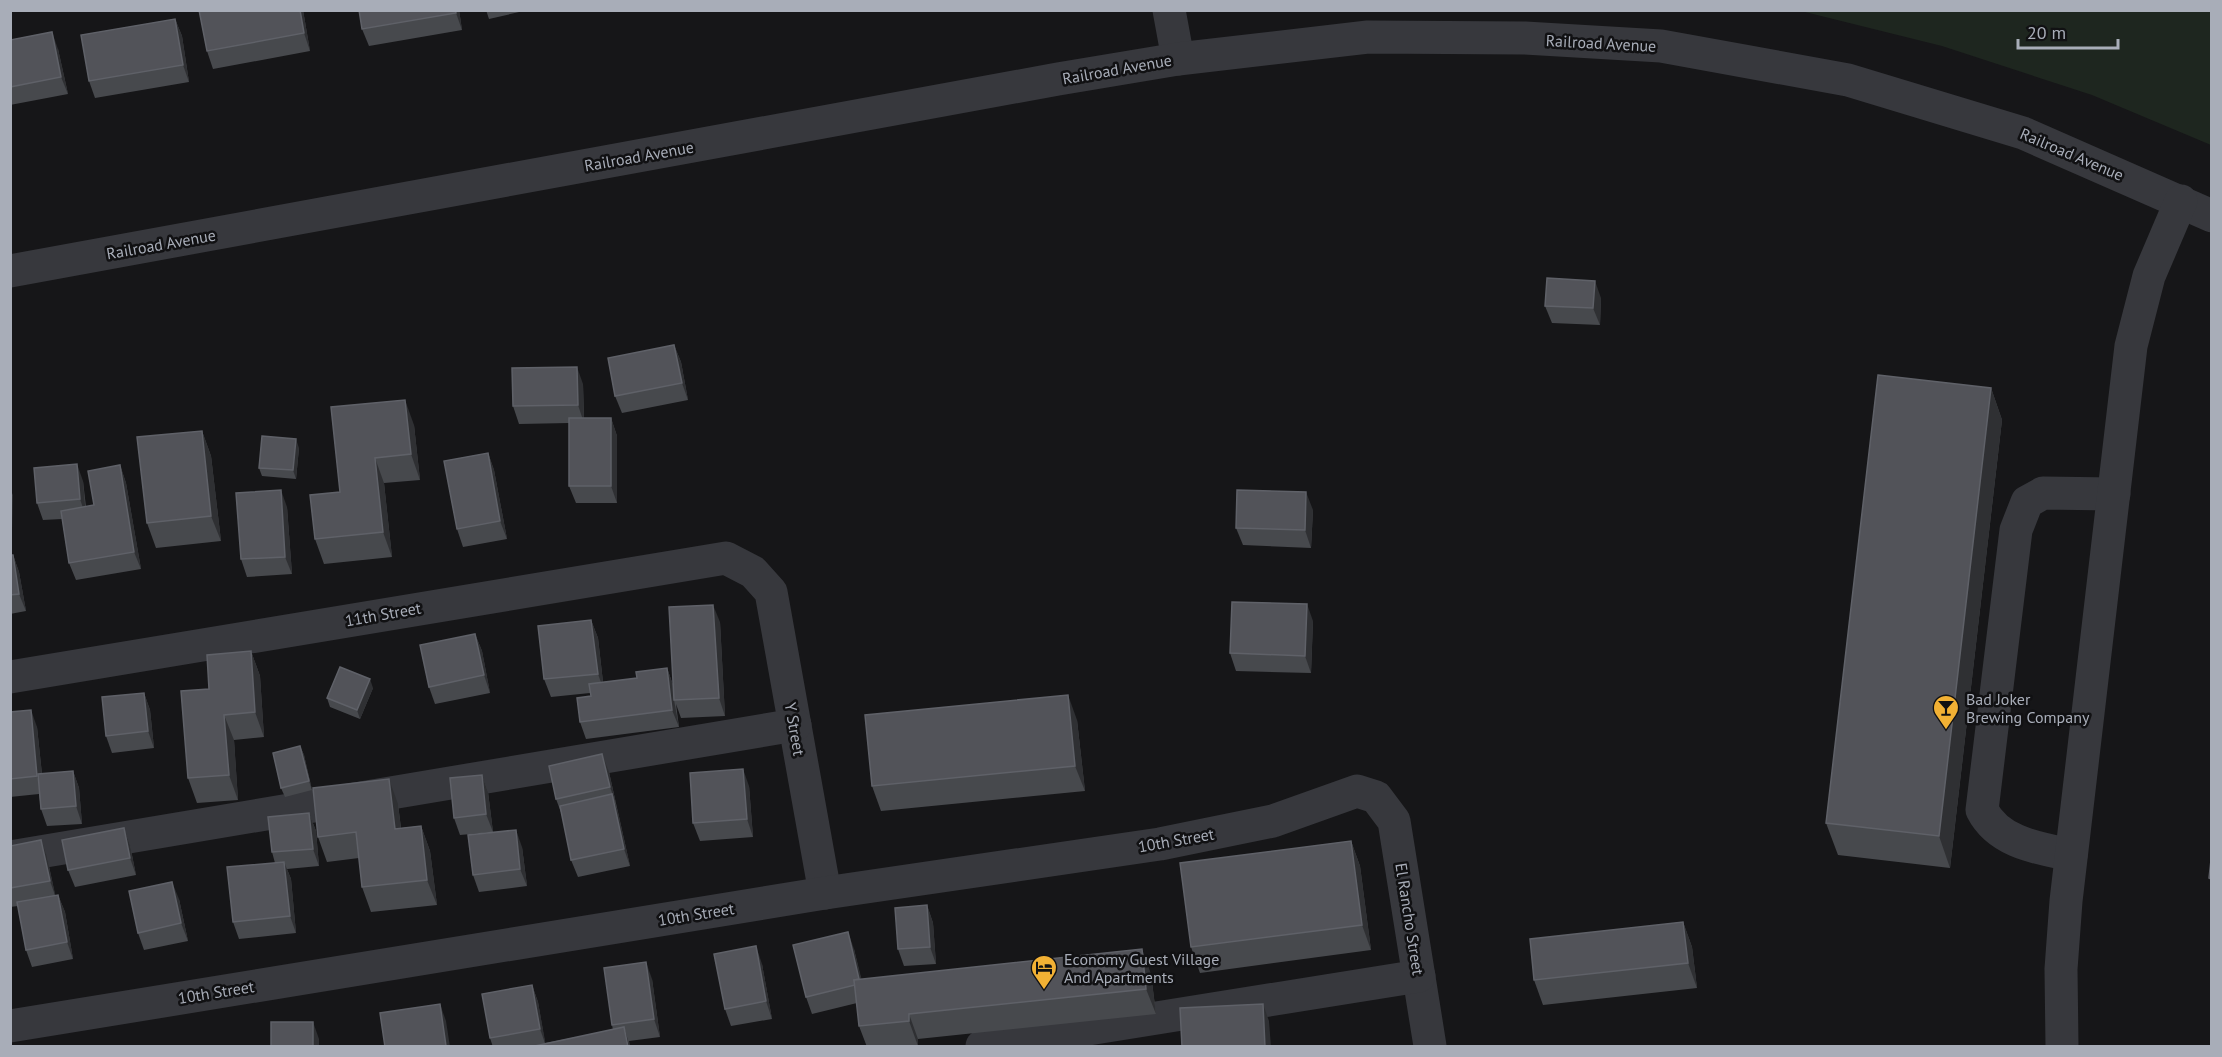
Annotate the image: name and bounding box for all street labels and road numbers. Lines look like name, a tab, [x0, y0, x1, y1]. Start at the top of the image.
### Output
street label: Railroad Avenue	[1545, 30, 1657, 56]
street label: Railroad Avenue	[1061, 50, 1173, 88]
street label: Railroad Avenue	[2017, 123, 2127, 185]
street label: Railroad Avenue	[583, 137, 695, 175]
street label: Railroad Avenue	[105, 225, 217, 263]
street label: 11th Street	[343, 597, 423, 631]
street label: Y Street	[780, 701, 810, 758]
street label: 10th Street	[1136, 823, 1216, 857]
street label: El Rancho Street	[1391, 862, 1429, 977]
street label: 10th Street	[657, 898, 736, 930]
street label: 10th Street	[177, 976, 256, 1008]

